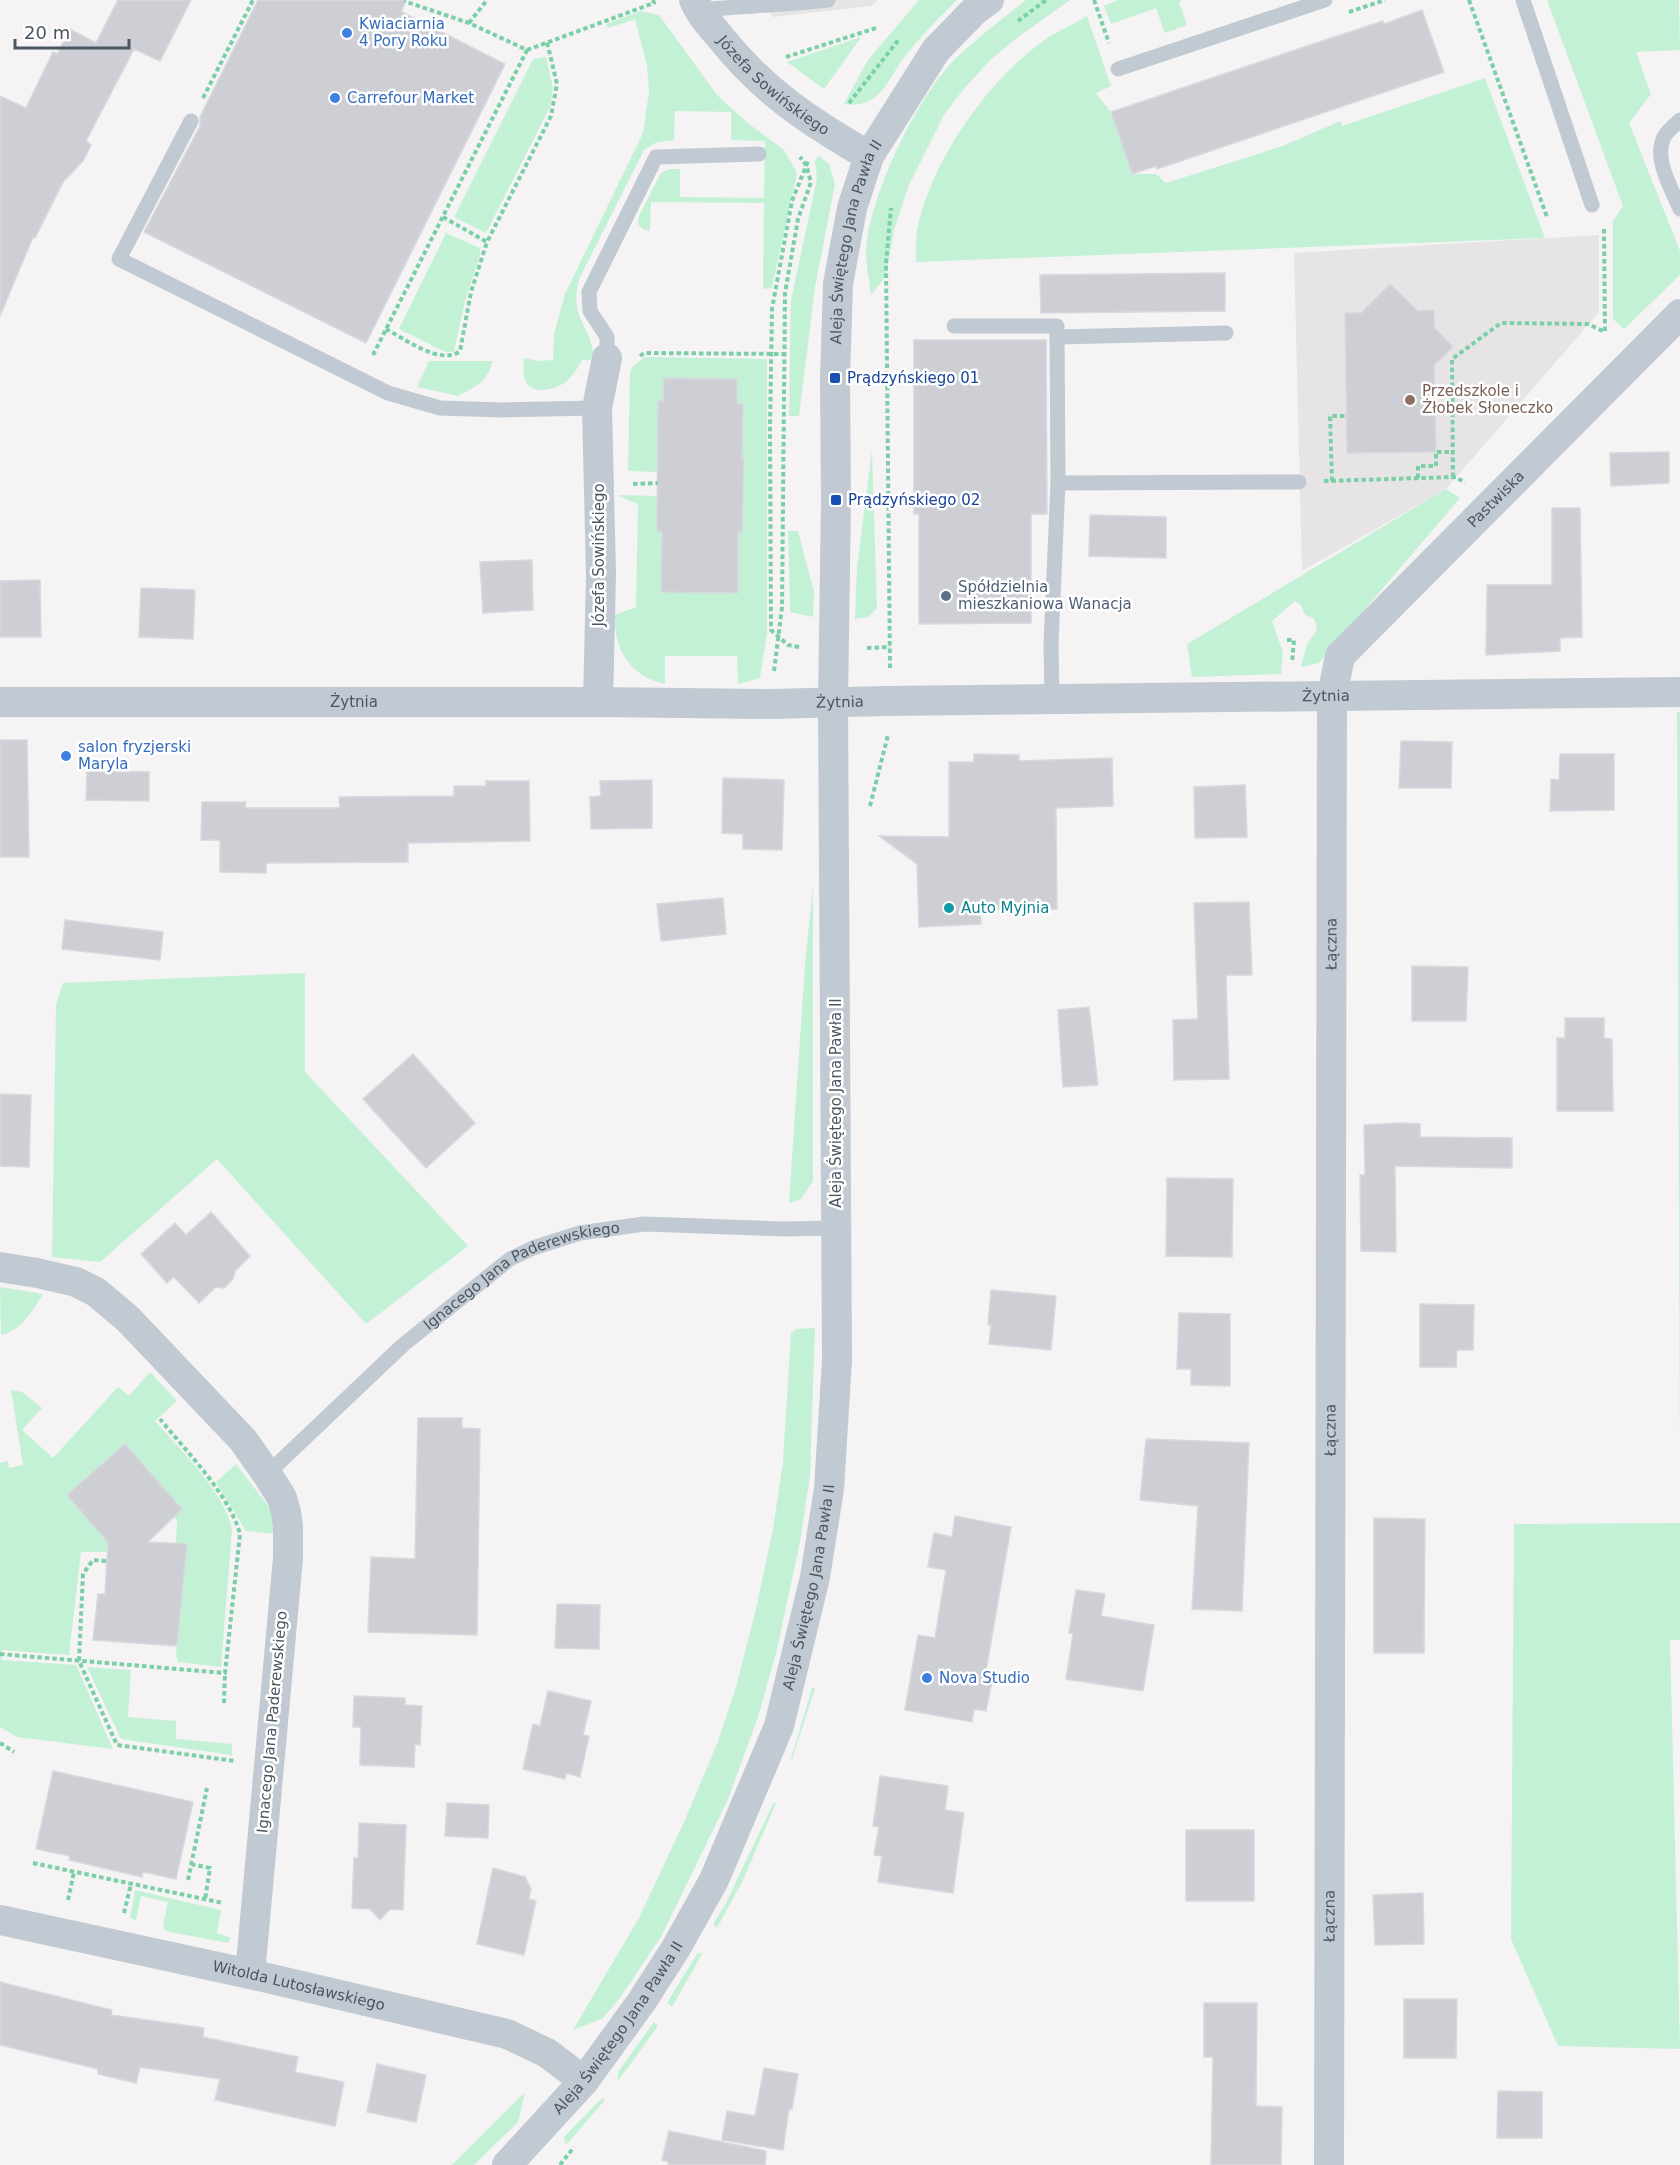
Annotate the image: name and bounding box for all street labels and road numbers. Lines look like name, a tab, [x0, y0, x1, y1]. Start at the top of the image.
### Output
street label: Józefa Sowińskiego	[713, 31, 833, 139]
street label: Aleja Świętego Jana Pawła II	[827, 136, 886, 345]
street label: Pastwiska	[1464, 467, 1528, 531]
street label: Józefa Sowińskiego	[590, 483, 608, 628]
street label: Żytnia	[1302, 686, 1350, 705]
street label: Żytnia	[330, 692, 378, 711]
street label: Żytnia	[816, 693, 864, 712]
street label: Łączna	[1322, 918, 1341, 971]
street label: Aleja Świętego Jana Pawła II	[826, 998, 845, 1208]
street label: Ignacego Jana Paderewskiego	[420, 1219, 621, 1334]
street label: Łączna	[1321, 1404, 1340, 1457]
street label: Aleja Świętego Jana Pawła II	[779, 1484, 838, 1692]
street label: Ignacego Jana Paderewskiego	[253, 1610, 291, 1834]
street label: Łączna	[1320, 1890, 1339, 1943]
street label: Aleja Świętego Jana Pawła II	[549, 1938, 687, 2118]
street label: Witolda Lutosławskiego	[211, 1957, 387, 2014]

